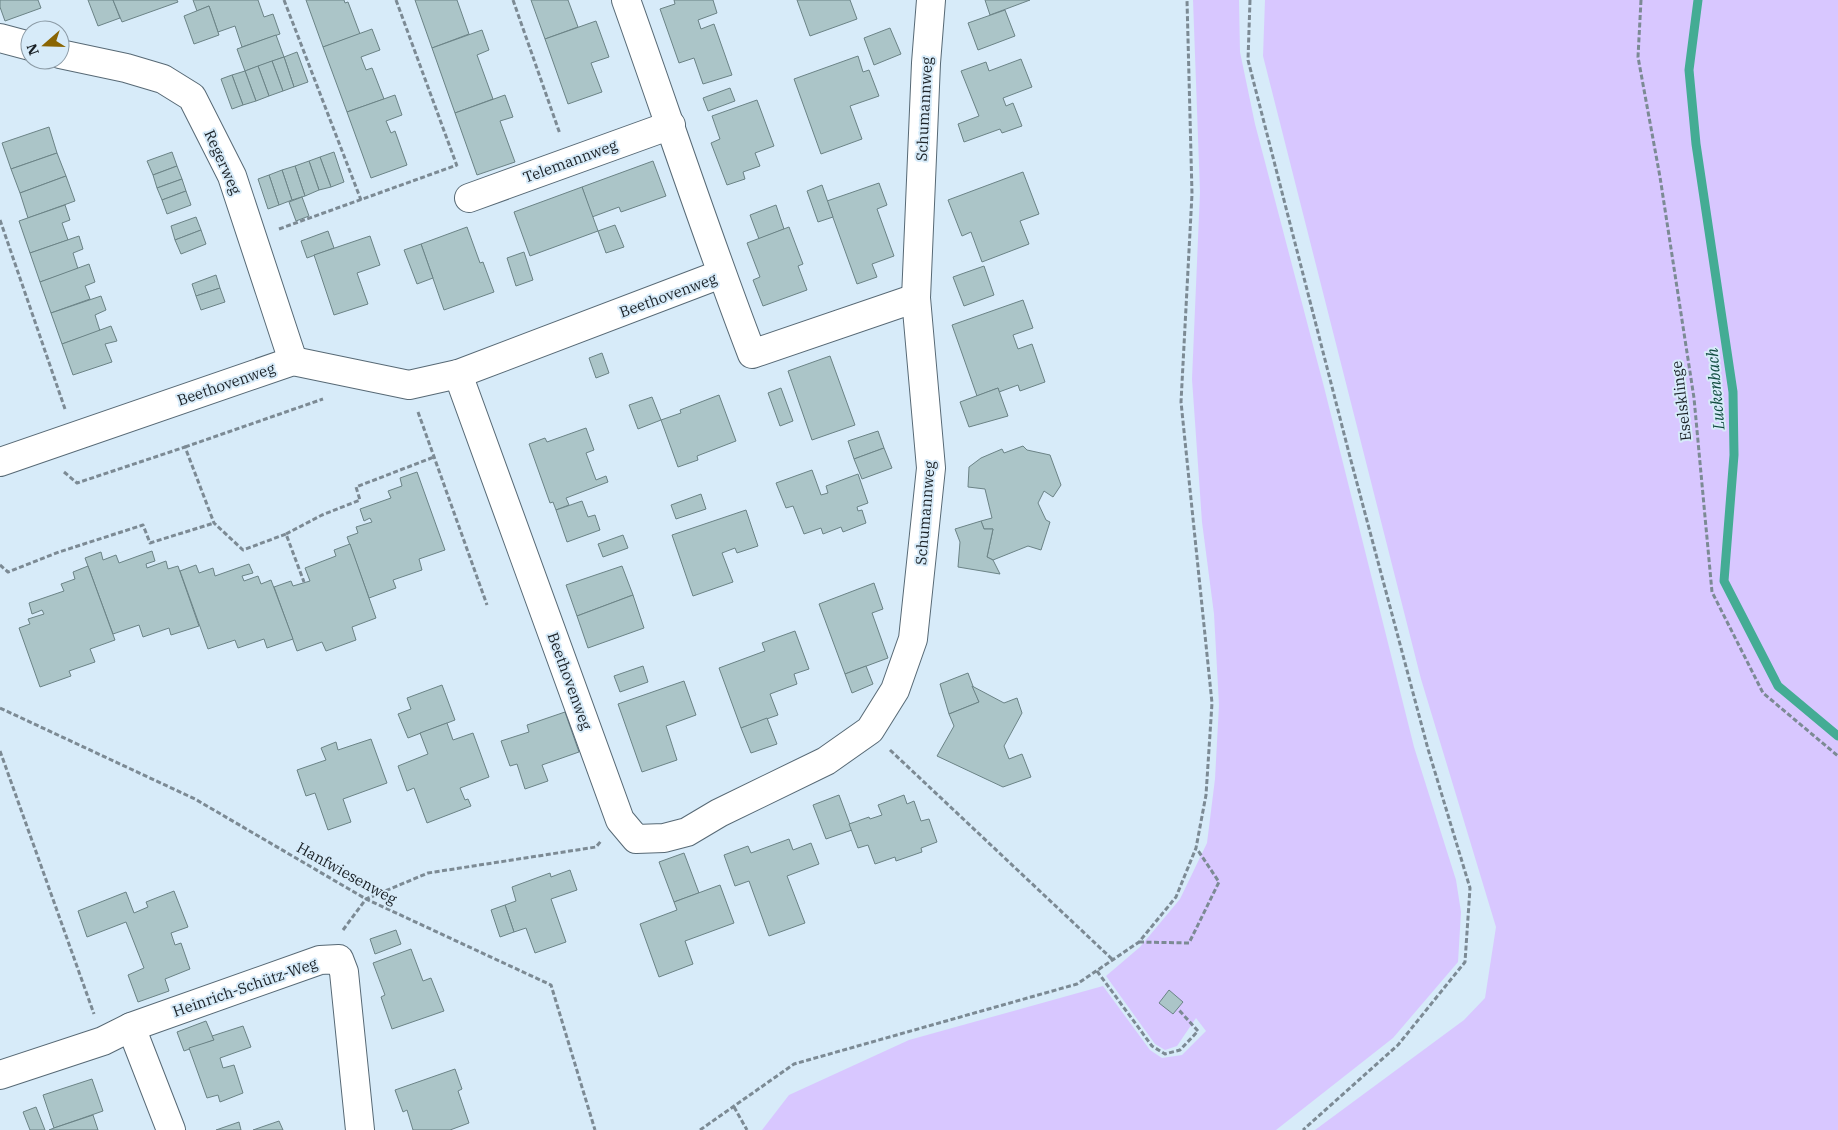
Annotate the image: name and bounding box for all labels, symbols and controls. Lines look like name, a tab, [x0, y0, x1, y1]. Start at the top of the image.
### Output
north arrow	[20, 20, 70, 70]
text: N	[22, 41, 43, 58]
street label: Schumannweg	[912, 56, 936, 162]
street label: Regerweg	[200, 127, 246, 197]
street label: Telemannweg	[520, 135, 620, 187]
street label: Beethovenweg	[617, 269, 719, 321]
water label: Luckenbach	[1701, 347, 1729, 432]
street label: Beethovenweg	[175, 358, 277, 410]
street label: Eselsklinge	[1667, 360, 1695, 442]
street label: Schumannweg	[911, 460, 939, 566]
street label: Beethovenweg	[544, 630, 596, 732]
street label: Hanfwiesenweg	[294, 838, 400, 908]
street label: Heinrich-Schütz-Weg	[170, 953, 320, 1021]

